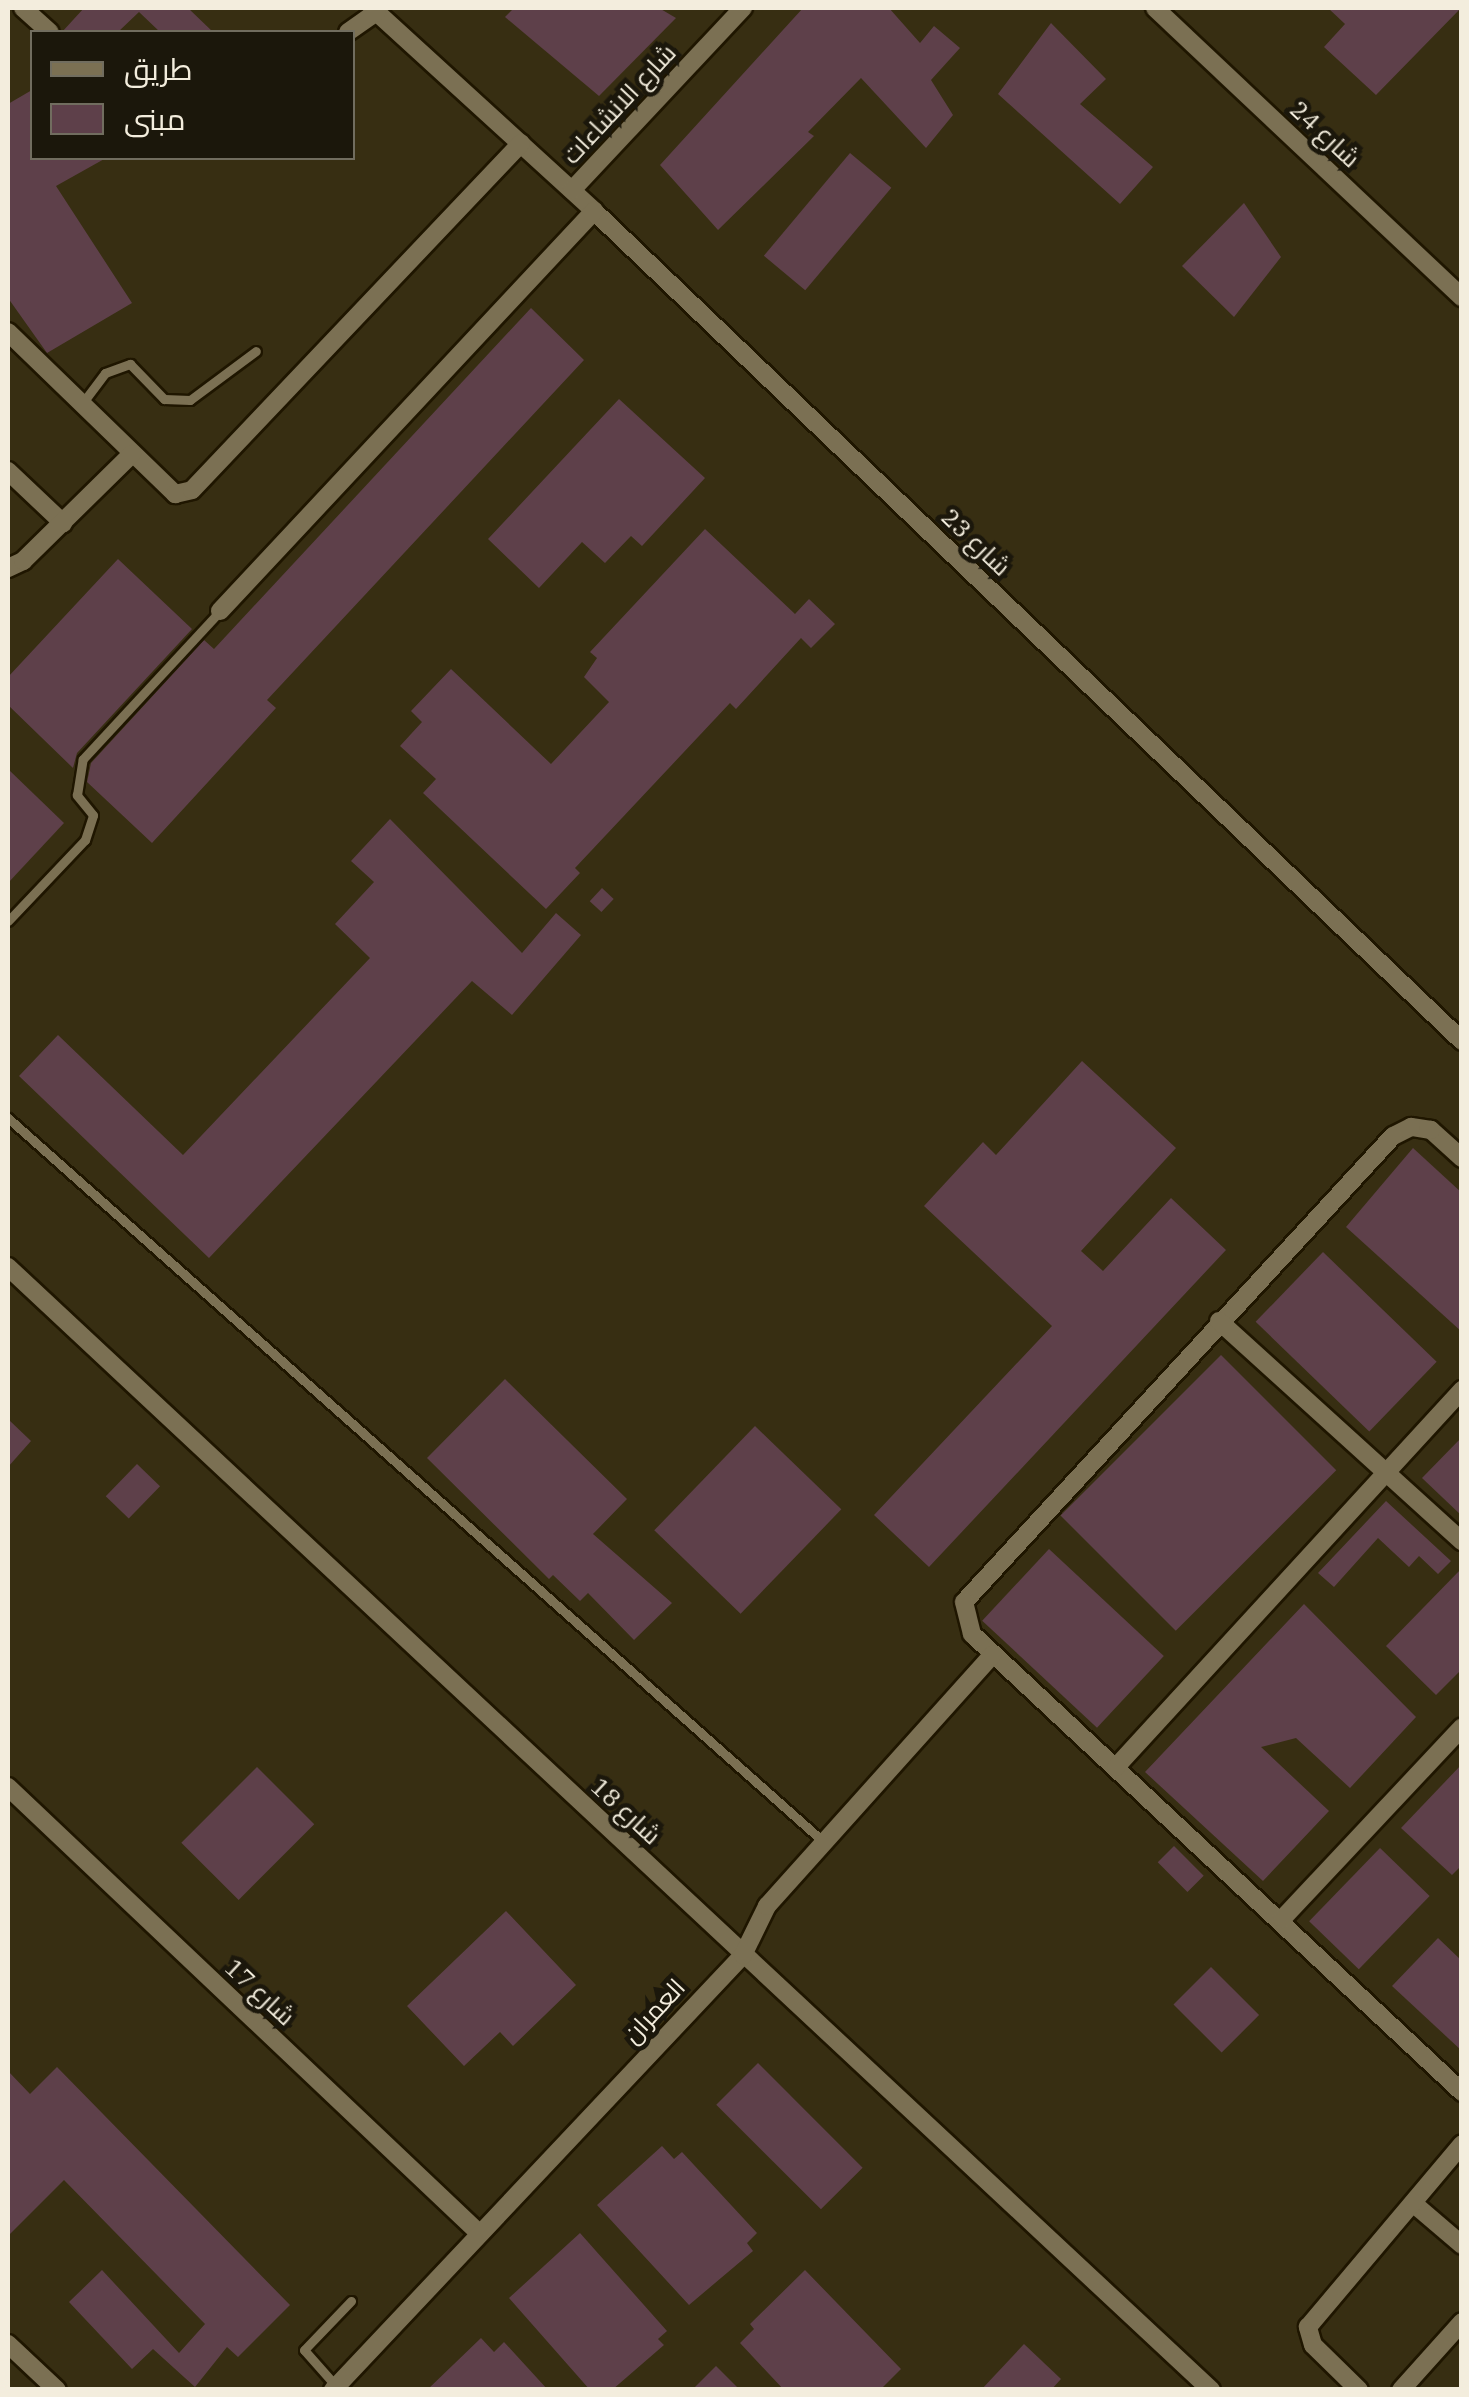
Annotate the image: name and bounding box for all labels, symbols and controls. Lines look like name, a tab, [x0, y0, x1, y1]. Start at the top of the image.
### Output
legend	[30, 30, 355, 160]
street label: شارع الانشاءات	[556, 38, 682, 170]
text: طريق	[124, 49, 193, 88]
street label: شارع 24	[1284, 94, 1366, 174]
text: مبنى	[124, 99, 185, 138]
street label: شارع 23	[935, 502, 1017, 582]
street label: شارع 18	[585, 1771, 667, 1851]
street label: شارع 17	[219, 1952, 301, 2032]
street label: العمران	[617, 1973, 691, 2049]

